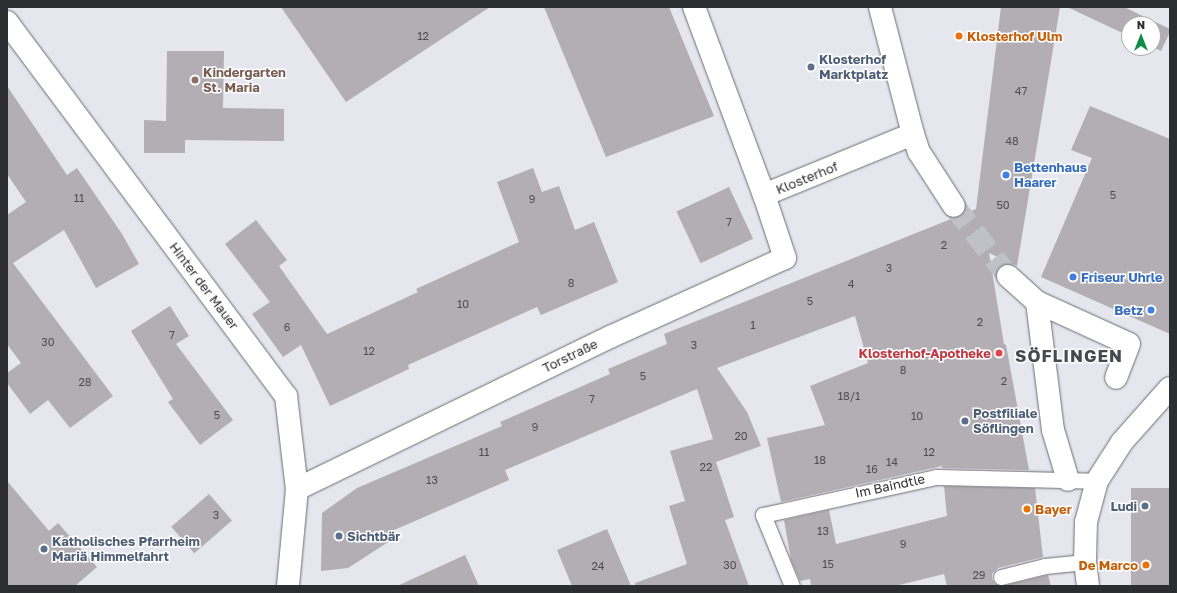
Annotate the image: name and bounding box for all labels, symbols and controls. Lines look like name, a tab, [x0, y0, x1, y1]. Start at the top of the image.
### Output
north arrow	[1121, 16, 1161, 56]
text: N	[1137, 18, 1145, 31]
place label: Klosterhof Ulm	[967, 28, 1062, 44]
house number: 12	[417, 29, 429, 43]
marker: Klosterhof Ulm	[954, 31, 964, 41]
place label: Klosterhof Marktplatz	[819, 52, 888, 83]
marker: Klosterhof Marktplatz	[806, 62, 816, 72]
place label: Kindergarten St. Maria	[203, 65, 286, 96]
marker: Kindergarten St. Maria	[190, 75, 200, 85]
house number: 47	[1015, 84, 1027, 98]
house number: 48	[1005, 134, 1019, 148]
street label: Klosterhof	[774, 158, 840, 198]
place label: Bettenhaus Haarer	[1014, 160, 1087, 191]
marker: Bettenhaus Haarer	[1001, 170, 1011, 180]
house number: 5	[1110, 188, 1116, 202]
house number: 11	[74, 191, 84, 205]
house number: 9	[529, 192, 535, 206]
house number: 50	[996, 198, 1010, 212]
house number: 7	[726, 215, 732, 229]
house number: 2	[941, 238, 947, 252]
street label: Hinter der Mauer	[166, 239, 242, 333]
house number: 3	[886, 261, 892, 275]
place label: Friseur Uhrle	[1081, 269, 1163, 285]
marker: Friseur Uhrle	[1068, 272, 1078, 282]
house number: 8	[568, 276, 574, 290]
house number: 4	[848, 277, 854, 291]
house number: 5	[807, 294, 813, 308]
house number: 10	[457, 297, 469, 311]
place label: Betz	[1114, 302, 1143, 318]
marker: Betz	[1146, 305, 1156, 315]
house number: 2	[977, 315, 983, 329]
house number: 1	[750, 318, 756, 332]
house number: 6	[284, 320, 290, 334]
house number: 7	[169, 328, 175, 342]
house number: 30	[41, 335, 55, 349]
street label: Torstraße	[540, 336, 600, 376]
house number: 3	[691, 338, 697, 352]
house number: 12	[363, 344, 375, 358]
place label: Klosterhof-Apotheke	[859, 345, 991, 361]
district label: SÖFLINGEN	[1015, 346, 1123, 366]
marker: Klosterhof-Apotheke	[994, 348, 1004, 358]
house number: 8	[900, 363, 906, 377]
house number: 5	[640, 369, 646, 383]
house number: 2	[1001, 374, 1007, 388]
house number: 28	[78, 375, 92, 389]
house number: 18/1	[838, 389, 860, 403]
house number: 7	[589, 392, 595, 406]
place label: Postfiliale Söflingen	[973, 406, 1038, 437]
house number: 5	[214, 408, 220, 422]
house number: 10	[911, 409, 923, 423]
marker: Postfiliale Söflingen	[960, 416, 970, 426]
house number: 9	[532, 420, 538, 434]
house number: 20	[734, 429, 748, 443]
house number: 11	[479, 445, 489, 459]
house number: 12	[923, 445, 935, 459]
house number: 18	[814, 453, 826, 467]
house number: 14	[886, 455, 898, 469]
house number: 22	[700, 460, 712, 474]
house number: 16	[866, 462, 878, 476]
street label: Im Baindtle	[854, 471, 926, 501]
house number: 13	[426, 473, 438, 487]
place label: Ludi	[1110, 498, 1137, 514]
place label: Bayer	[1035, 501, 1072, 517]
marker: Ludi	[1140, 501, 1150, 511]
marker: Bayer	[1022, 504, 1032, 514]
house number: 3	[213, 508, 219, 522]
house number: 13	[817, 524, 829, 538]
place label: Sichtbär	[347, 528, 400, 544]
marker: Sichtbär	[334, 531, 344, 541]
place label: Katholisches Pfarrheim Mariä Himmelfahrt	[52, 534, 200, 565]
house number: 9	[900, 537, 906, 551]
marker: Katholisches Pfarrheim Mariä Himmelfahrt	[39, 544, 49, 554]
house number: 15	[822, 557, 834, 571]
place label: De Marco	[1079, 557, 1138, 573]
house number: 30	[723, 558, 737, 572]
house number: 24	[591, 559, 605, 573]
marker: De Marco	[1141, 560, 1151, 570]
house number: 29	[972, 568, 986, 582]

